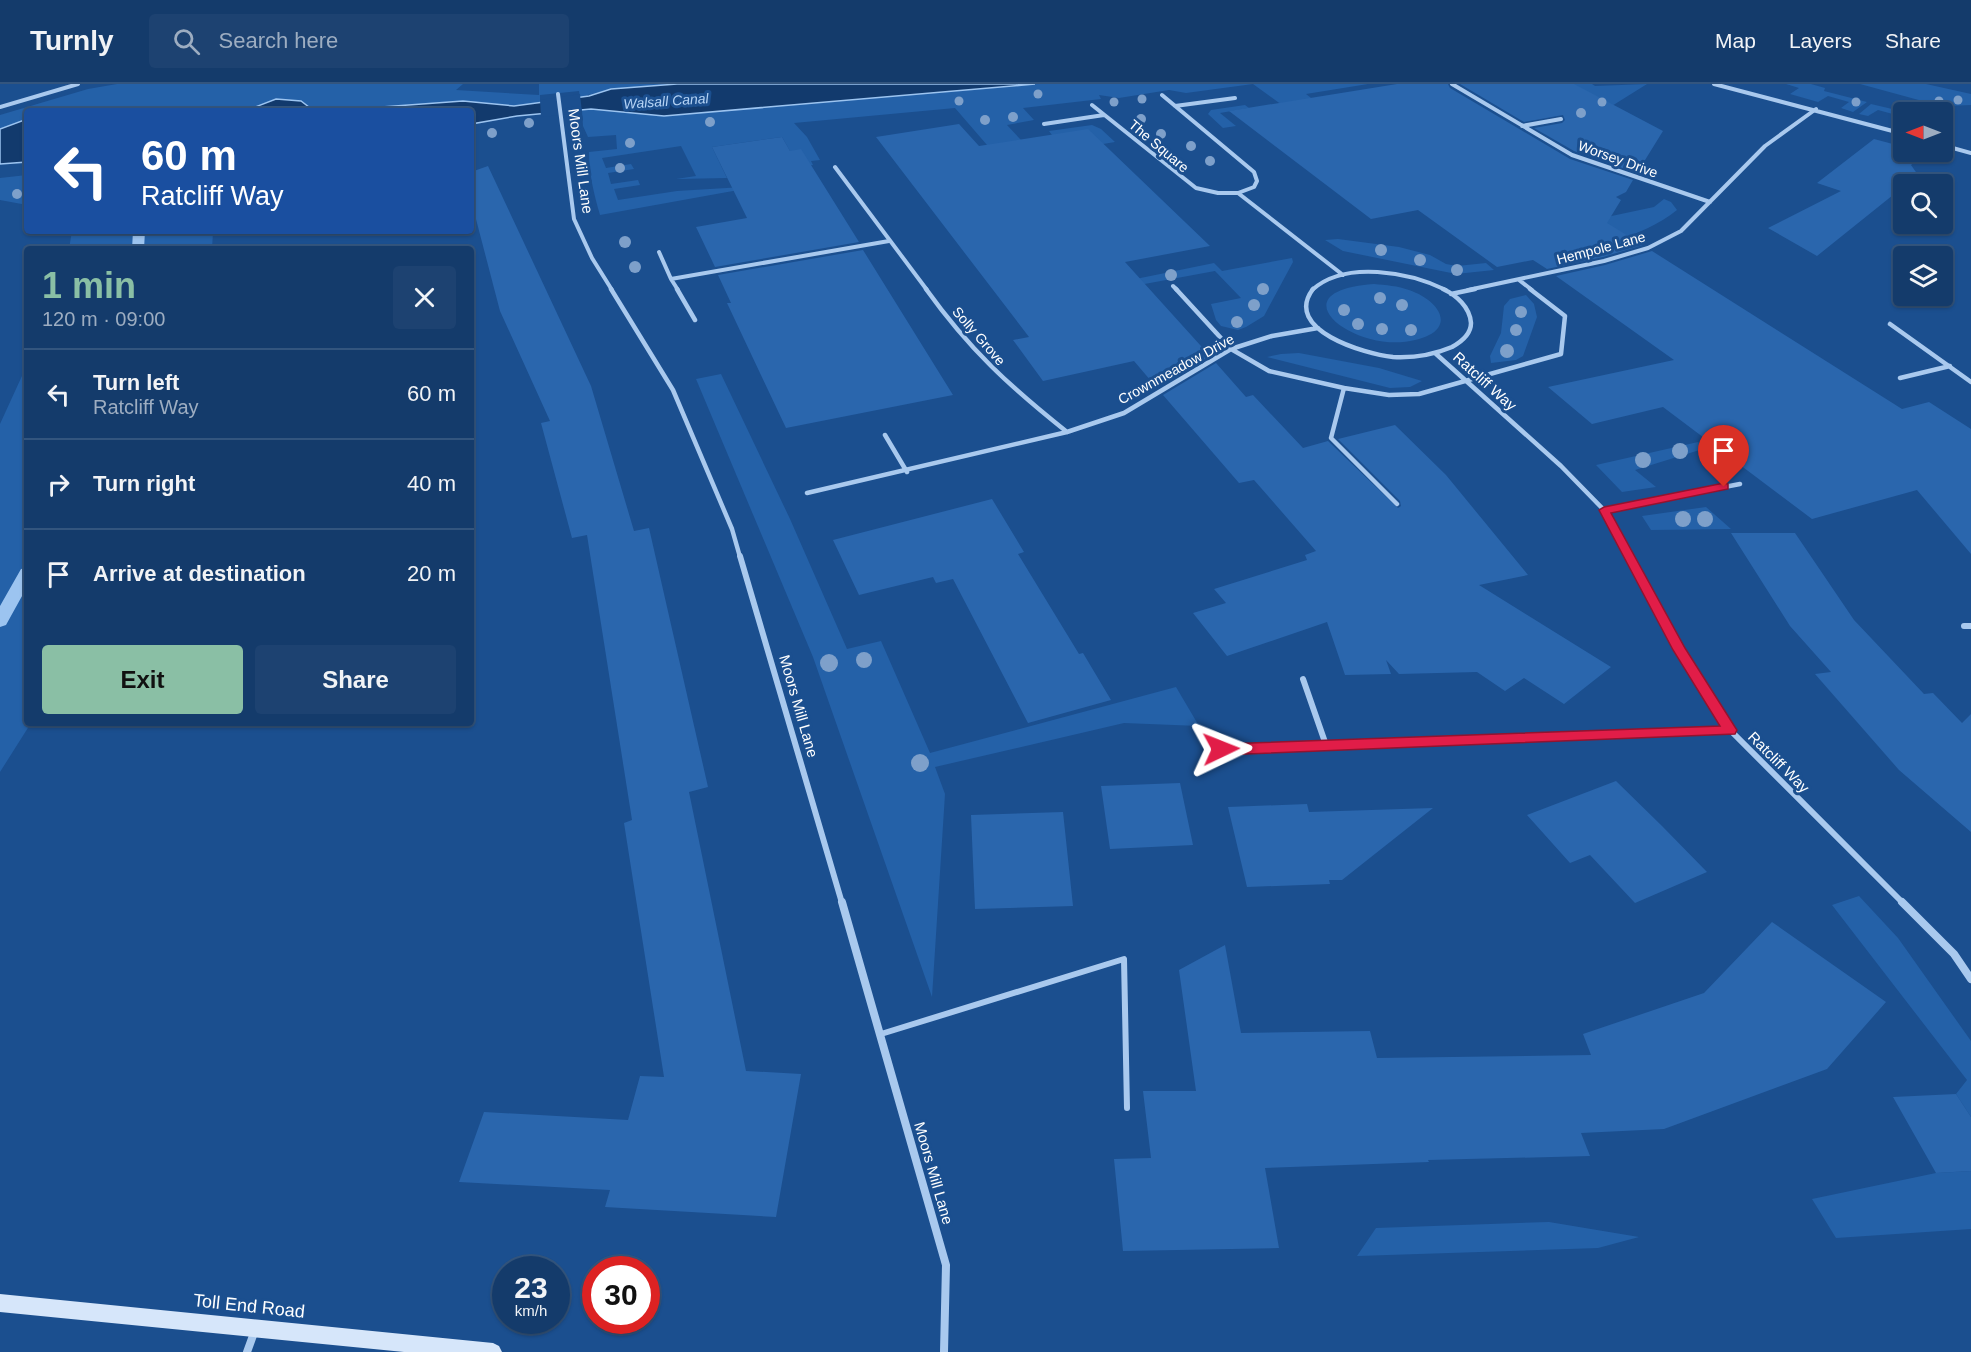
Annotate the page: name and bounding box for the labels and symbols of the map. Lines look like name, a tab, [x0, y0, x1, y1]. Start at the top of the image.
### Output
water label: Walsall Canal	[623, 90, 710, 112]
north arrow	[1893, 102, 1953, 162]
street label: Moors Mill Lane	[565, 107, 597, 215]
street label: The Square	[1126, 116, 1192, 176]
street label: Worsey Drive	[1576, 137, 1660, 181]
street label: Hempole Lane	[1555, 228, 1647, 268]
street label: Solly Grove	[949, 303, 1009, 369]
street label: Crownmeadow Drive	[1115, 330, 1237, 407]
street label: Ratcliff Way	[1450, 348, 1520, 414]
pin	[1698, 425, 1749, 487]
street label: Moors Mill Lane	[776, 653, 822, 759]
position arrow	[1189, 717, 1253, 781]
street label: Ratcliff Way	[1745, 728, 1813, 796]
street label: Moors Mill Lane	[911, 1120, 957, 1226]
speed limit sign: 30	[582, 1256, 660, 1334]
street label: Toll End Road	[192, 1290, 306, 1322]

